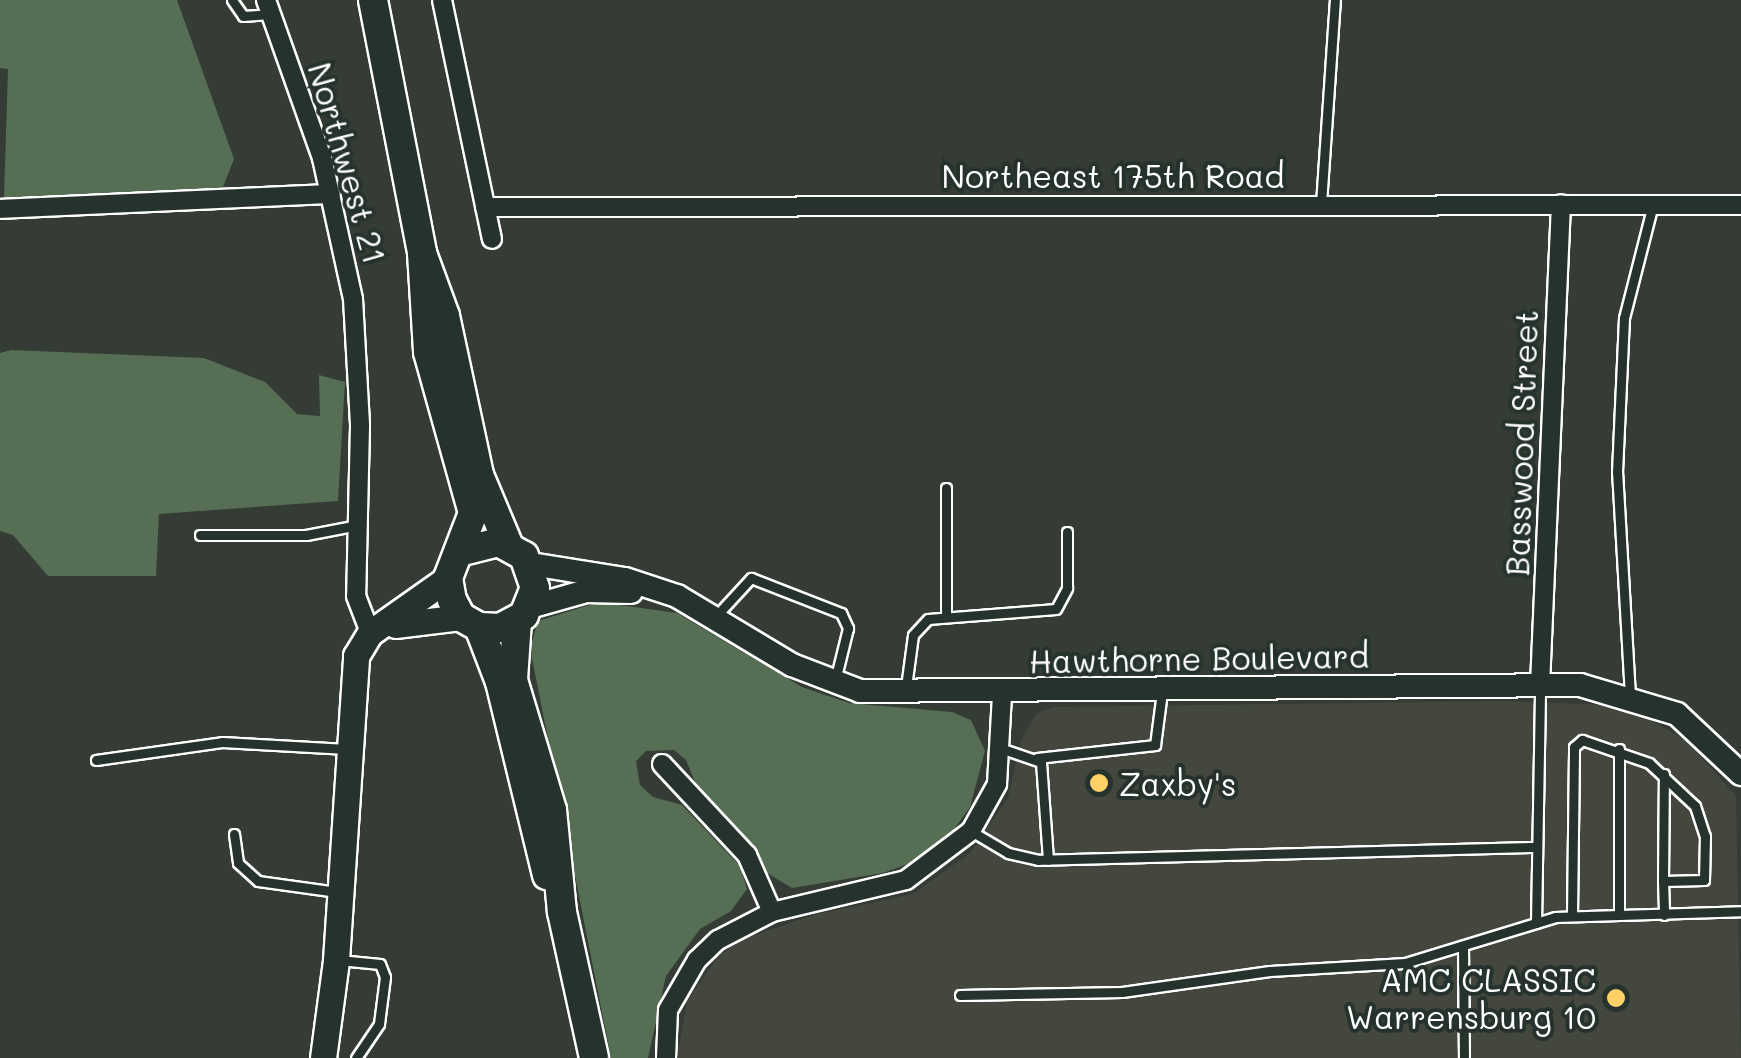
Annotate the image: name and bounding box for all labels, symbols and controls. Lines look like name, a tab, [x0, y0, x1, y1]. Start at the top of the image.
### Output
street label: Northwest 21	[301, 58, 395, 268]
street label: Northeast 175th Road	[941, 156, 1285, 194]
street label: Basswood Street	[1497, 309, 1545, 577]
street label: Hawthorne Boulevard	[1029, 636, 1369, 680]
place label: Zaxby's	[1119, 764, 1236, 802]
marker: Zaxby's	[1088, 772, 1110, 794]
place label: AMC CLASSIC Warrensburg 10	[1346, 961, 1596, 1036]
marker: AMC CLASSIC Warrensburg 10	[1605, 987, 1627, 1009]

